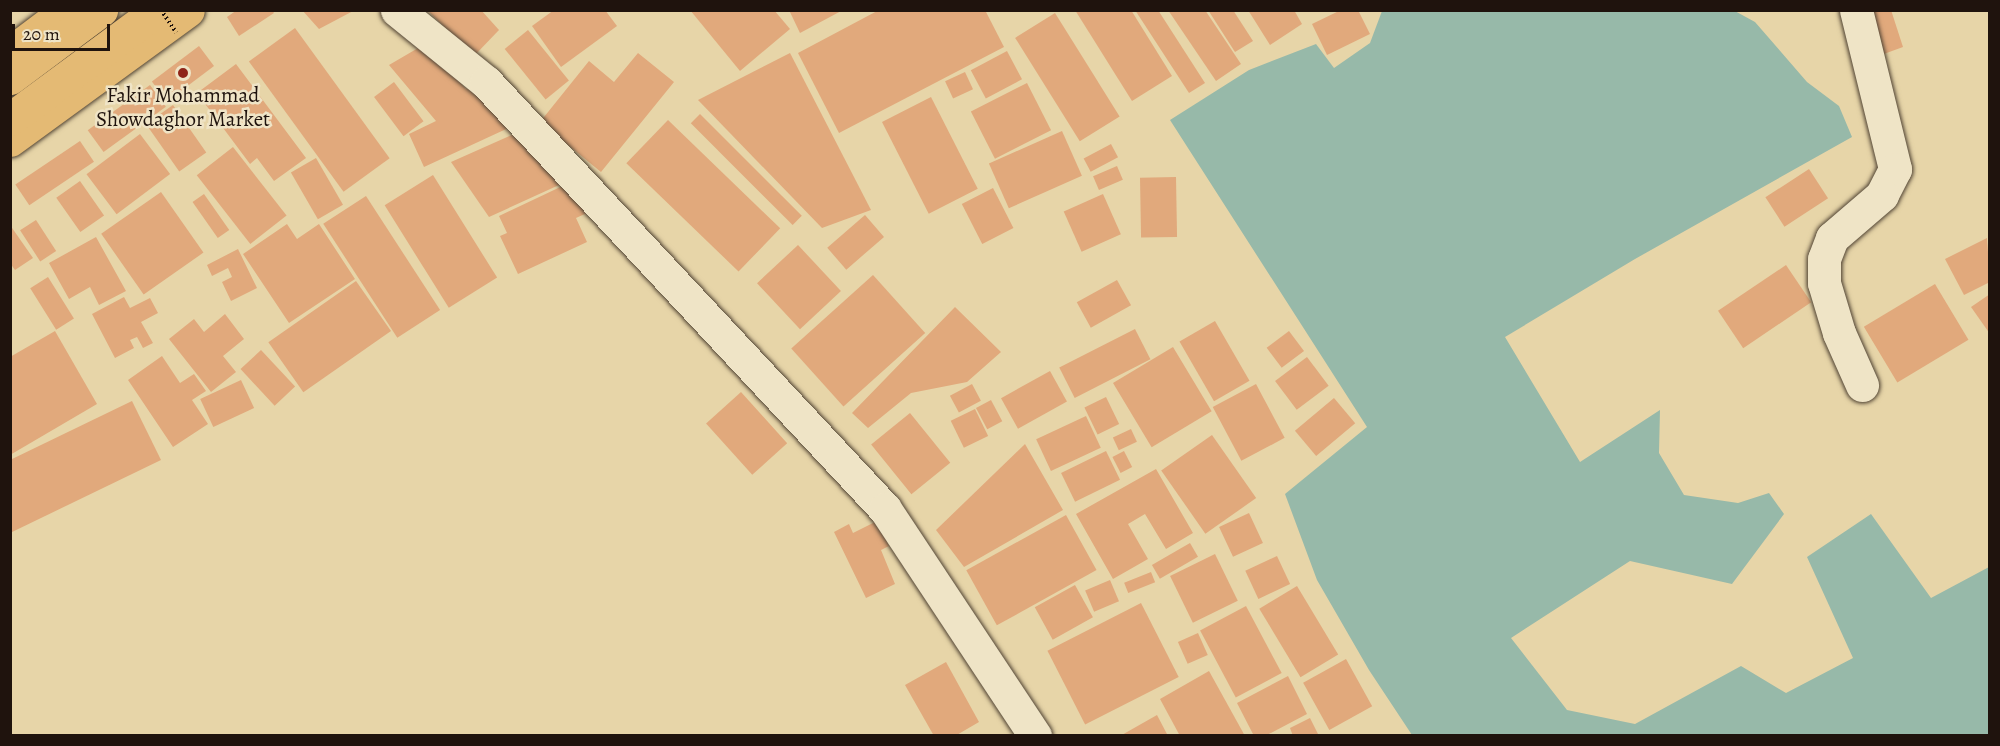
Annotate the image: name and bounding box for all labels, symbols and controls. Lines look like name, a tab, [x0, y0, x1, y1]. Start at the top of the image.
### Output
scale bar	[15, 12, 112, 50]
text: 20 m	[23, 22, 60, 46]
marker: Fakir Mohammad Showdaghor Market	[176, 66, 190, 80]
place label: Fakir Mohammad Showdaghor Market	[96, 82, 270, 132]

